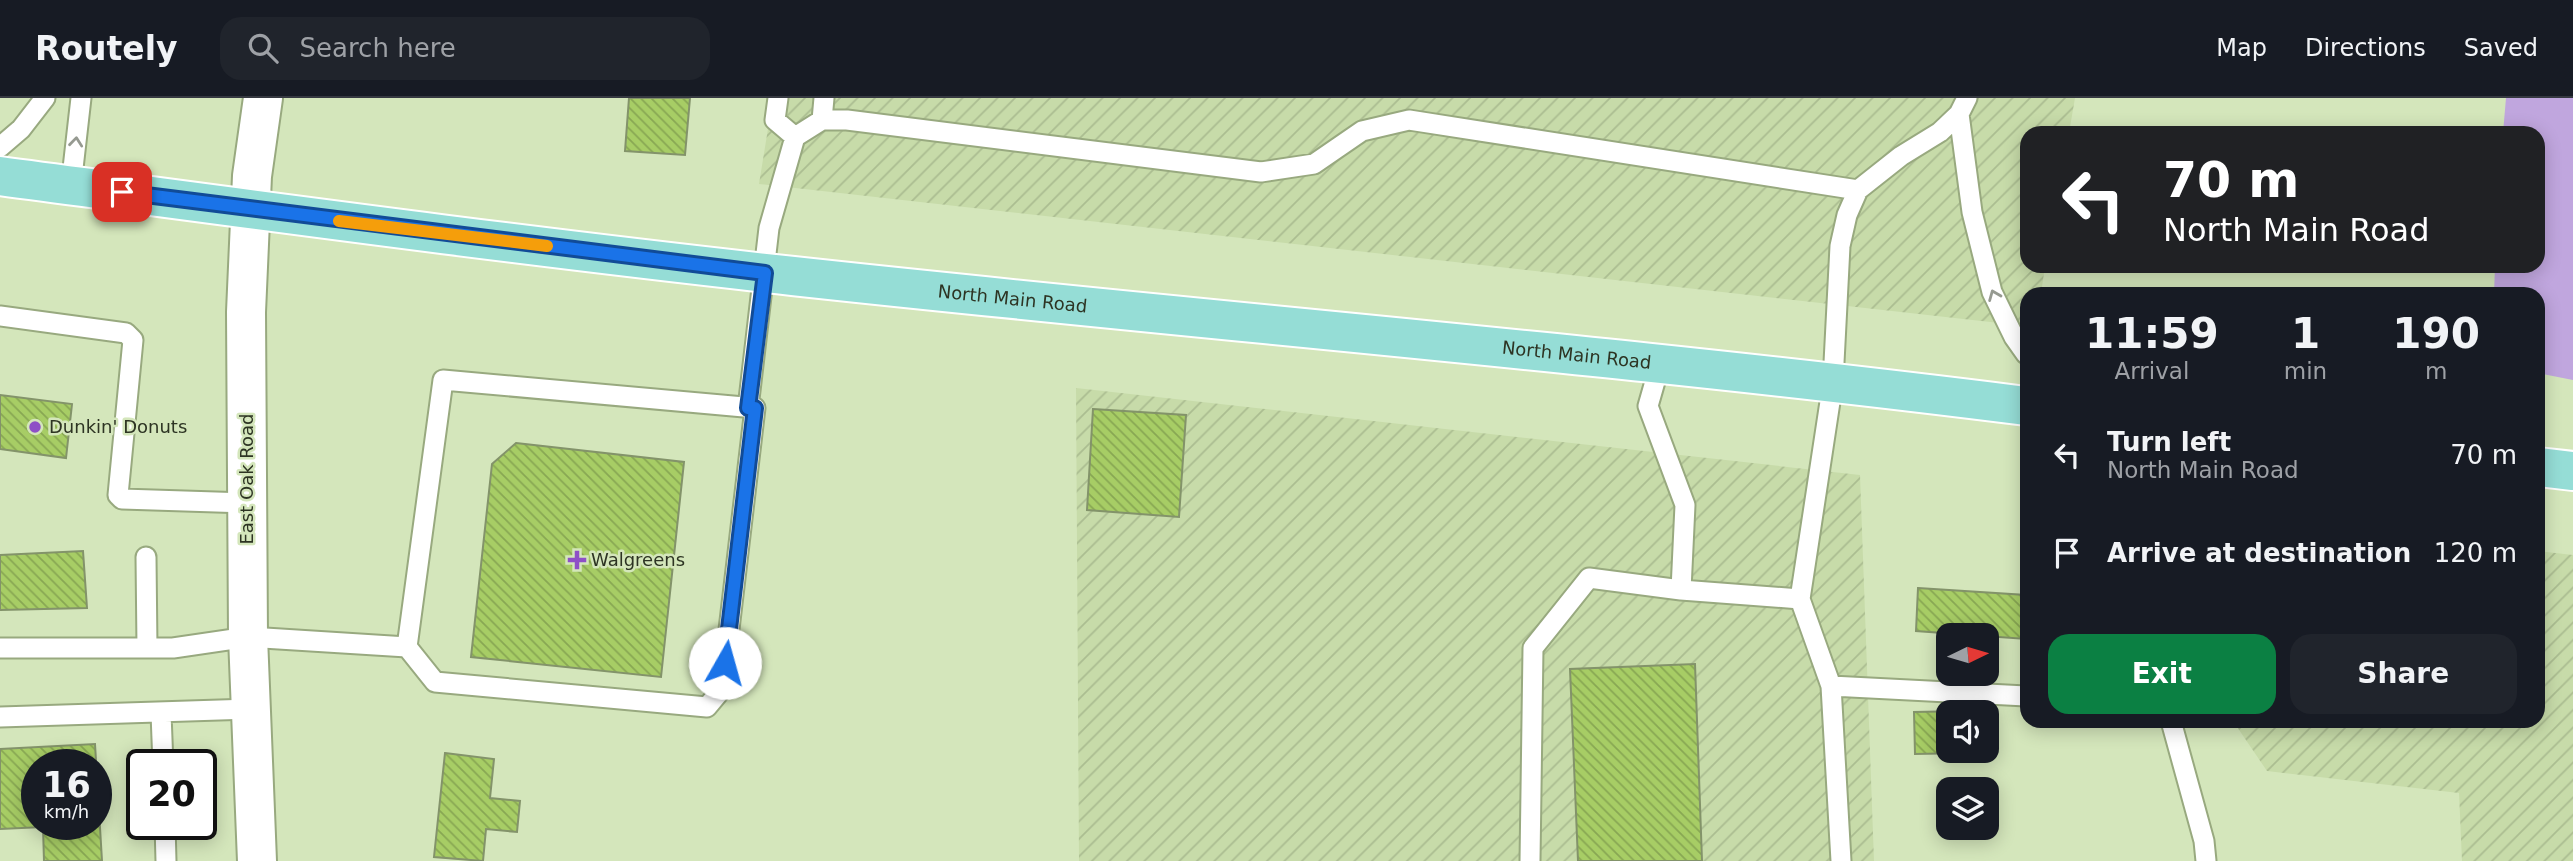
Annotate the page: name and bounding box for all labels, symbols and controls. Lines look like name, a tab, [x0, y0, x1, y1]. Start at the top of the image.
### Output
search box	[220, 17, 710, 80]
text: Routely	[35, 29, 178, 68]
icon: search	[244, 29, 282, 67]
text: Search here	[300, 33, 456, 63]
text: Map	[2216, 34, 2267, 62]
text: Directions	[2305, 34, 2426, 62]
text: Saved	[2464, 34, 2538, 62]
one-way arrow	[68, 136, 83, 147]
text: 70 m	[2163, 152, 2299, 209]
icon: left	[2048, 154, 2139, 245]
pin	[92, 162, 152, 222]
icon: arrive	[103, 173, 141, 211]
text: North Main Road	[2163, 211, 2430, 249]
street label: North Main Road	[937, 280, 1088, 317]
one-way arrow	[1988, 289, 2002, 302]
text: 11:59	[2085, 309, 2219, 358]
text: 1	[2291, 309, 2320, 358]
text: 190	[2392, 309, 2480, 358]
street label: North Main Road	[1501, 337, 1652, 373]
text: Arrival	[2115, 358, 2189, 384]
text: min	[2284, 358, 2327, 384]
text: m	[2425, 358, 2447, 384]
street label: East Oak Road	[236, 413, 257, 545]
place label: Dunkin' Donuts	[49, 416, 187, 437]
marker: Dunkin' Donuts	[27, 419, 43, 435]
text: Turn left	[2107, 427, 2231, 457]
icon: left	[2048, 436, 2086, 474]
text: 70 m	[2450, 440, 2517, 470]
text: North Main Road	[2107, 457, 2299, 483]
icon: arrive	[2048, 534, 2086, 572]
text: Arrive at destination	[2107, 538, 2411, 568]
text: 120 m	[2434, 538, 2517, 568]
place label: Walgreens	[591, 549, 685, 570]
marker: Walgreens	[569, 552, 585, 568]
north arrow	[1936, 623, 1998, 686]
map controls	[1936, 623, 1999, 840]
position arrow	[688, 626, 762, 700]
button: Exit	[2048, 634, 2276, 714]
button: Share	[2290, 634, 2517, 714]
button: sound	[1936, 700, 1999, 763]
speed limit sign: 20	[126, 749, 217, 840]
text: 16	[42, 765, 91, 805]
button: layers	[1936, 777, 1999, 840]
text: km/h	[44, 801, 89, 822]

